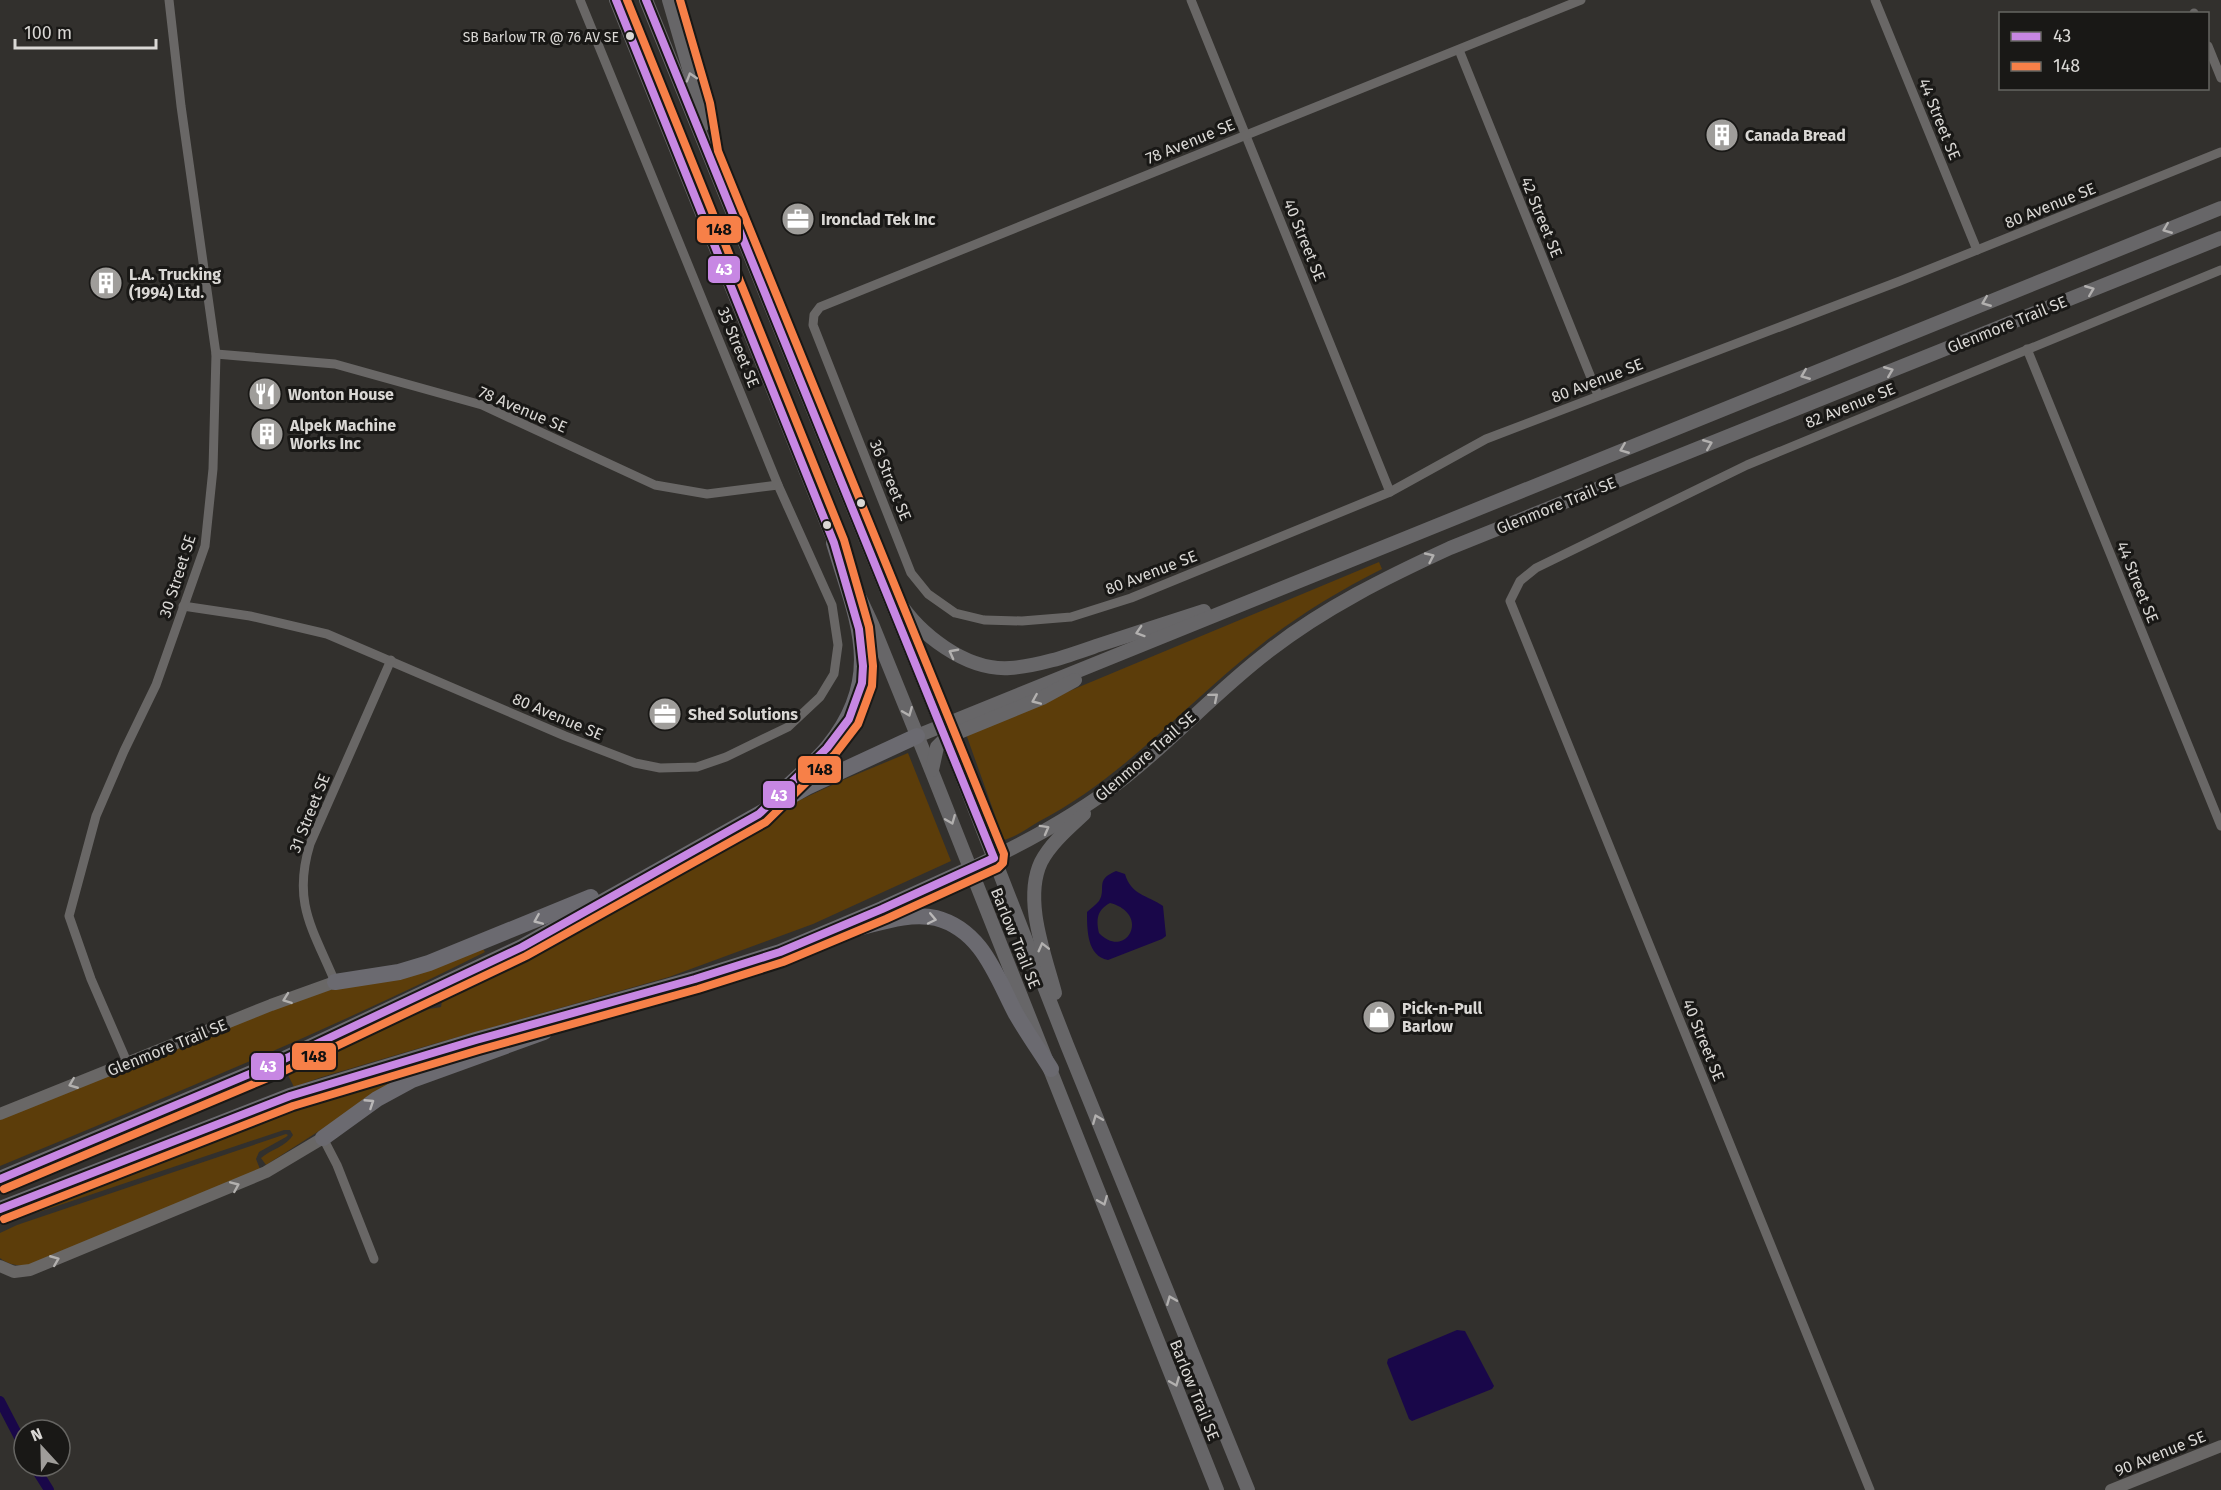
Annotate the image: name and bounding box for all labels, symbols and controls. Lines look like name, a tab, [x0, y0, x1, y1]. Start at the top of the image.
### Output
scale bar	[15, 12, 156, 50]
legend	[1999, 12, 2209, 90]
text: 100 m	[24, 22, 72, 44]
text: 43	[2053, 25, 2071, 47]
place label: SB Barlow TR @ 76 AV SE	[463, 29, 619, 46]
marker: SB Barlow TR @ 76 AV SE	[624, 30, 636, 42]
text: 148	[2053, 55, 2080, 77]
one-way arrow	[685, 72, 698, 83]
street label: 44 Street SE	[1915, 76, 1964, 163]
street label: 78 Avenue SE	[1143, 115, 1238, 168]
building icon: Canada Bread	[1704, 117, 1740, 153]
place label: Canada Bread	[1745, 126, 1846, 145]
street label: 42 Street SE	[1517, 174, 1566, 260]
street label: 80 Avenue SE	[2002, 179, 2099, 232]
street label: 40 Street SE	[1280, 196, 1330, 284]
office icon: Ironclad Tek Inc	[780, 201, 816, 237]
place label: Ironclad Tek Inc	[821, 210, 936, 229]
line badge: 148	[696, 215, 742, 244]
text: 148	[706, 220, 732, 239]
one-way arrow	[2162, 222, 2172, 235]
line badge: 43	[707, 255, 741, 284]
text: 43	[715, 260, 733, 279]
building icon: L.A. Trucking (1994) Ltd.	[88, 265, 124, 301]
place label: L.A. Trucking (1994) Ltd.	[129, 265, 221, 302]
one-way arrow	[2084, 285, 2094, 298]
street label: Glenmore Trail SE	[1945, 292, 2070, 357]
one-way arrow	[1981, 295, 1992, 308]
street label: 35 Street SE	[714, 304, 763, 390]
street label: 80 Avenue SE	[1549, 354, 1646, 407]
one-way arrow	[1883, 366, 1894, 378]
one-way arrow	[1800, 368, 1811, 381]
restaurant icon: Wonton House	[247, 376, 283, 412]
street label: 82 Avenue SE	[1802, 379, 1898, 432]
street label: 78 Avenue SE	[476, 382, 570, 437]
place label: Wonton House	[288, 385, 394, 404]
building icon: Alpek Machine Works Inc	[249, 416, 285, 452]
place label: Alpek Machine Works Inc	[289, 416, 396, 453]
street label: 36 Street SE	[866, 437, 915, 523]
one-way arrow	[1702, 439, 1713, 451]
one-way arrow	[1620, 441, 1630, 454]
street label: Glenmore Trail SE	[1494, 473, 1619, 538]
unlabelled marker	[855, 497, 867, 509]
unlabelled marker	[821, 519, 833, 531]
street label: 30 Street SE	[155, 532, 200, 620]
street label: 44 Street SE	[2113, 539, 2162, 626]
street label: 80 Avenue SE	[1103, 546, 1200, 599]
one-way arrow	[1424, 552, 1435, 564]
one-way arrow	[1135, 624, 1146, 637]
one-way arrow	[949, 648, 960, 660]
street label: 80 Avenue SE	[510, 689, 606, 744]
one-way arrow	[1031, 693, 1042, 705]
one-way arrow	[1207, 693, 1218, 704]
office icon: Shed Solutions	[647, 696, 683, 732]
place label: Shed Solutions	[688, 705, 798, 724]
one-way arrow	[901, 706, 913, 717]
street label: Glenmore Trail SE	[1091, 707, 1200, 805]
line badge: 148	[797, 755, 842, 784]
text: 148	[807, 760, 833, 779]
street label: 31 Street SE	[285, 771, 334, 856]
line badge: 43	[762, 780, 796, 809]
text: 43	[770, 786, 788, 805]
one-way arrow	[944, 814, 956, 825]
one-way arrow	[1039, 825, 1049, 836]
street label: Barlow Trail SE	[987, 885, 1044, 991]
one-way arrow	[927, 912, 937, 925]
one-way arrow	[533, 913, 544, 925]
one-way arrow	[1038, 943, 1051, 953]
one-way arrow	[282, 992, 293, 1004]
street label: 40 Street SE	[1679, 996, 1729, 1084]
shop icon: Pick-n-Pull Barlow	[1361, 999, 1397, 1035]
place label: Pick-n-Pull Barlow	[1402, 999, 1482, 1036]
street label: Glenmore Trail SE	[105, 1015, 230, 1080]
line badge: 148	[291, 1042, 337, 1071]
text: 148	[301, 1047, 327, 1066]
line badge: 43	[250, 1052, 285, 1081]
text: 43	[259, 1057, 277, 1076]
one-way arrow	[68, 1077, 79, 1089]
one-way arrow	[364, 1099, 374, 1111]
one-way arrow	[1092, 1114, 1104, 1125]
one-way arrow	[229, 1181, 240, 1193]
one-way arrow	[1096, 1195, 1108, 1206]
one-way arrow	[48, 1255, 59, 1267]
one-way arrow	[1166, 1295, 1178, 1306]
street label: Barlow Trail SE	[1166, 1337, 1223, 1443]
one-way arrow	[1168, 1376, 1180, 1387]
north arrow	[12, 1418, 72, 1478]
text: N	[28, 1424, 45, 1445]
street label: 90 Avenue SE	[2112, 1427, 2208, 1480]

